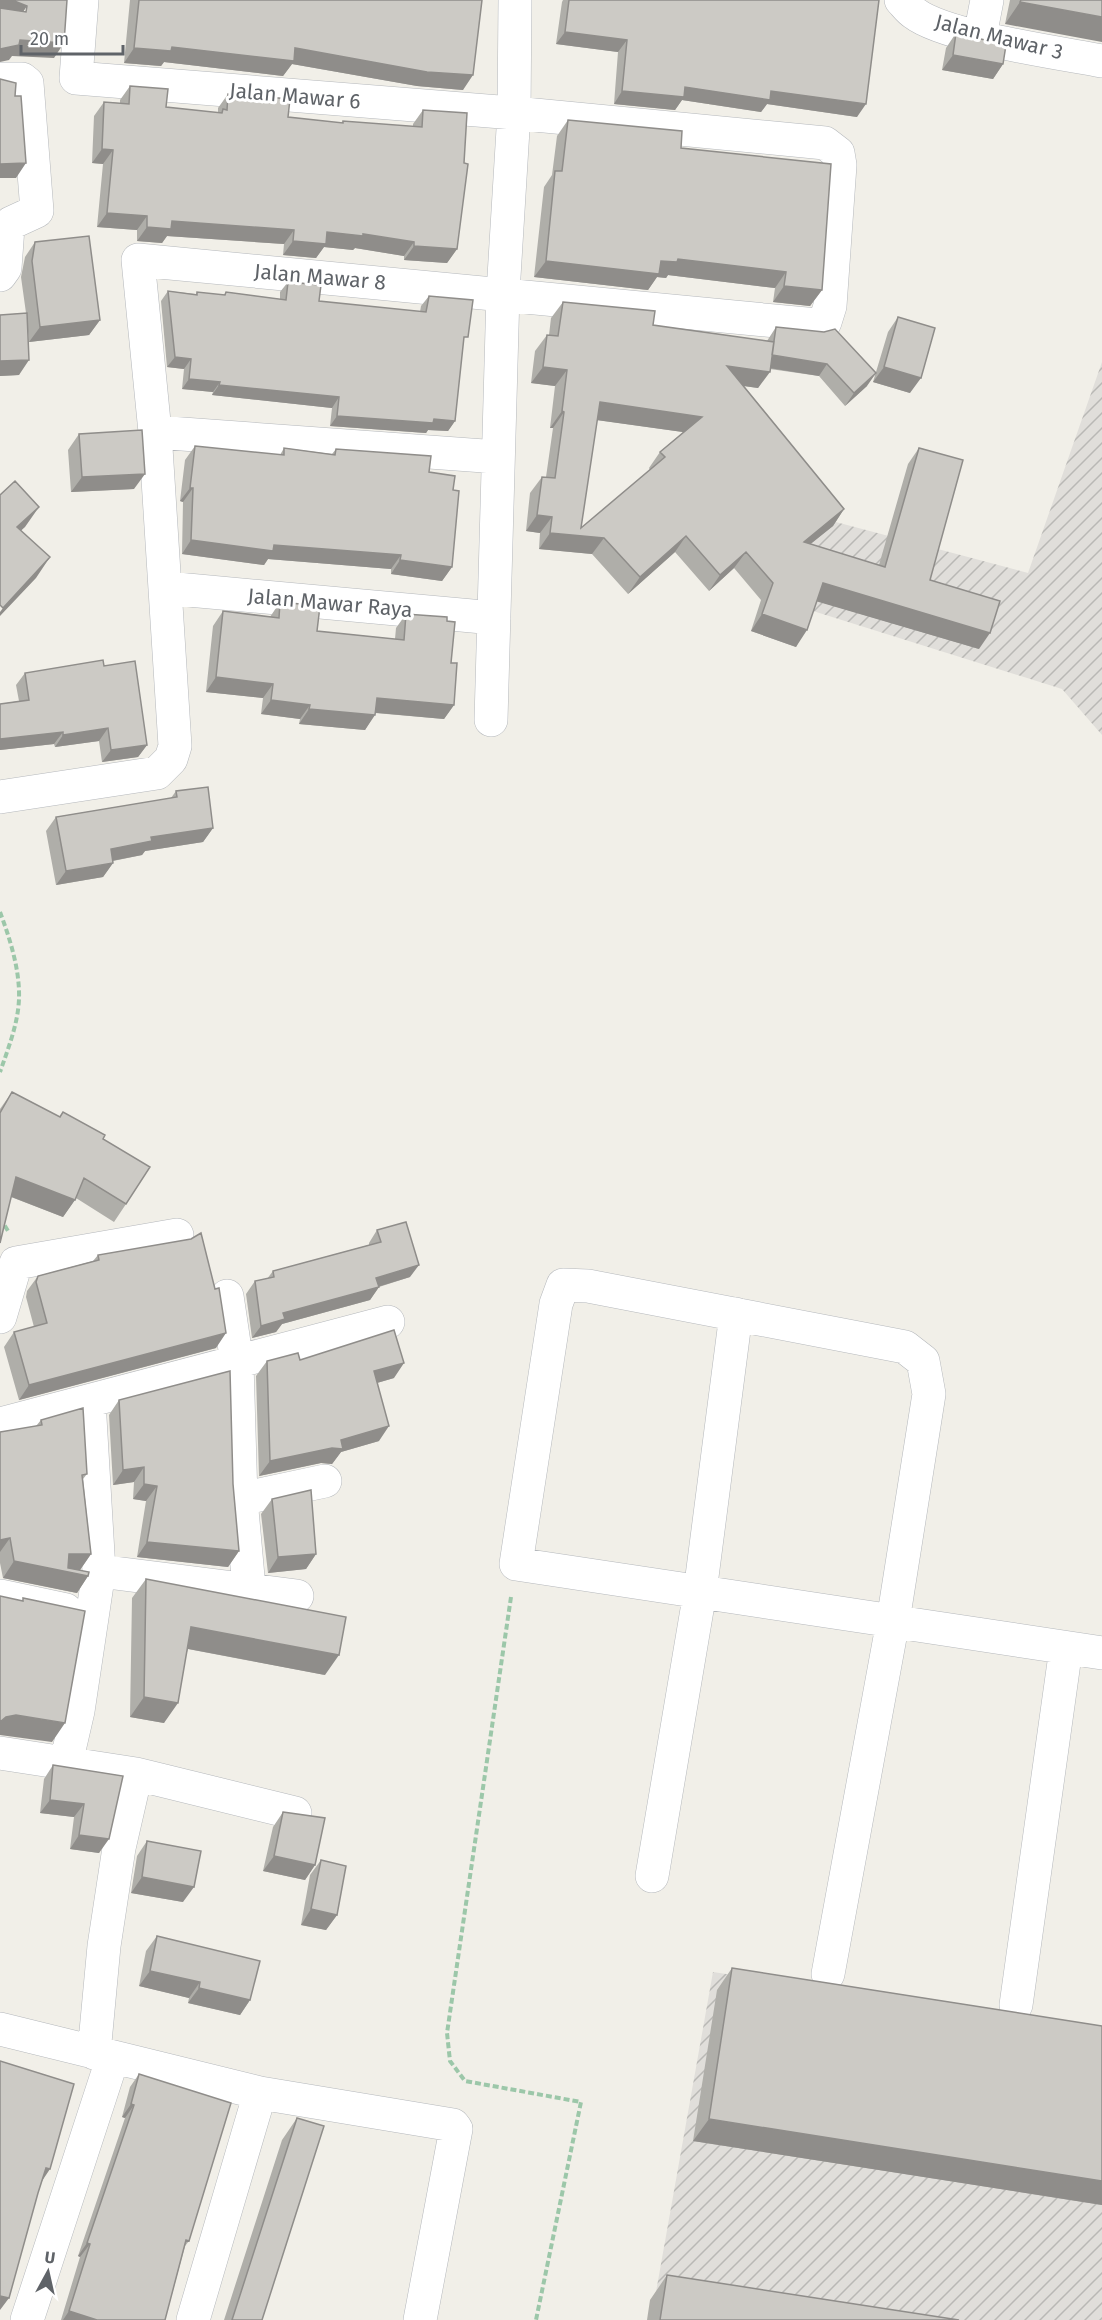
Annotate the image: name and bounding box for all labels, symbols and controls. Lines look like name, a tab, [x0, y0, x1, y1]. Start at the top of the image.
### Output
street label: Jalan Mawar 3	[932, 9, 1066, 65]
scale bar	[21, 18, 123, 56]
text: 20 m	[30, 28, 69, 50]
street label: Jalan Mawar 6	[228, 77, 362, 115]
street label: Jalan Mawar 8	[253, 258, 387, 296]
street label: Jalan Mawar Raya	[246, 583, 414, 623]
north arrow	[18, 2242, 78, 2302]
text: U	[44, 2248, 57, 2268]

